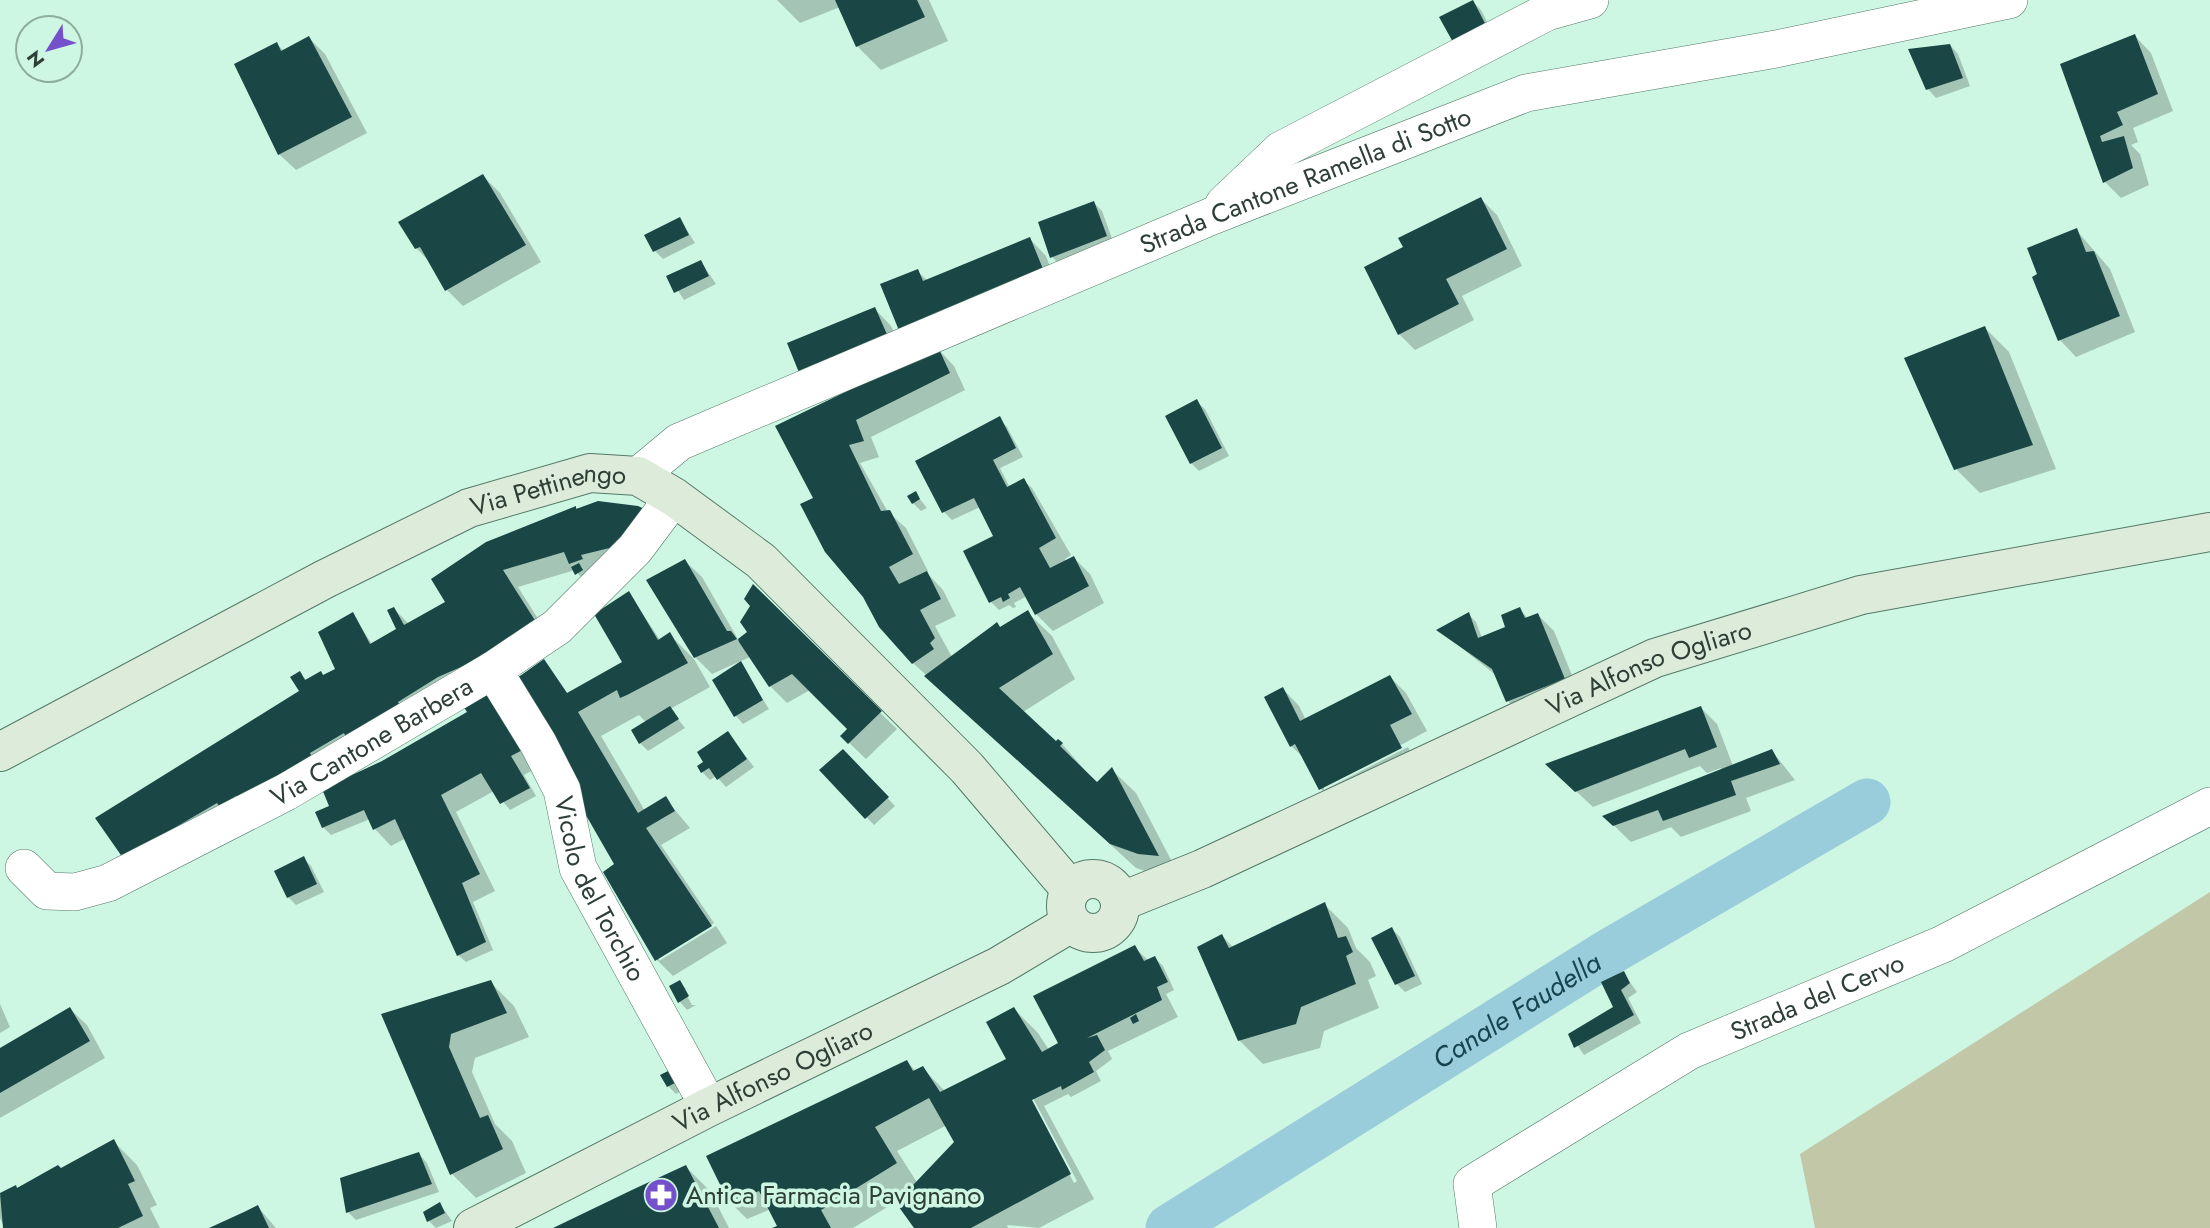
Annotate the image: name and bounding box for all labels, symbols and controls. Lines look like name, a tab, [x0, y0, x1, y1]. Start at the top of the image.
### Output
north arrow	[14, 14, 84, 84]
text: N	[20, 45, 51, 73]
street label: Strada Cantone Ramella di Sotto	[1134, 97, 1477, 264]
street label: Via Pettinengo	[466, 454, 627, 526]
street label: Via Alfonso Ogliaro	[1540, 611, 1756, 725]
street label: Via Cantone Barbera	[264, 667, 480, 816]
street label: Vicolo del Torchio	[545, 793, 656, 988]
water label: Canale Faudella	[1424, 942, 1610, 1079]
street label: Strada del Cervo	[1724, 944, 1910, 1050]
street label: Via Alfonso Ogliaro	[666, 1011, 879, 1141]
pharmacy icon: Antica Farmacia Pavignano	[642, 1176, 680, 1214]
place label: Antica Farmacia Pavignano	[686, 1176, 981, 1214]

